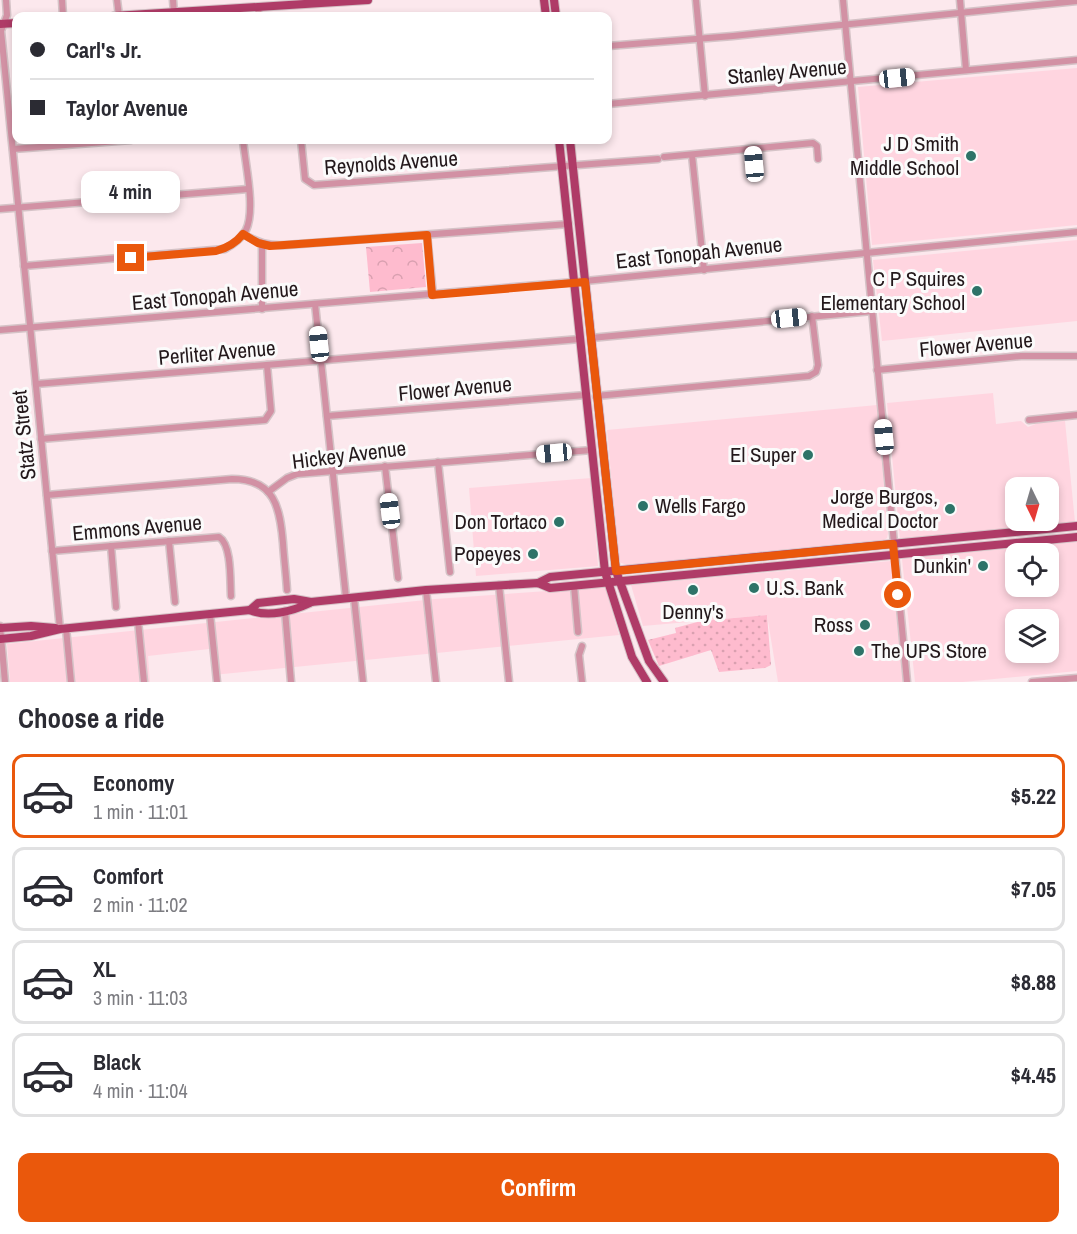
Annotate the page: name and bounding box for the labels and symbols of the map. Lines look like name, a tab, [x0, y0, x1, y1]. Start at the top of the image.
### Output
street label: Stanley Avenue	[726, 52, 848, 91]
car	[878, 67, 916, 89]
place label: J D Smith Middle School	[850, 129, 959, 182]
street label: Reynolds Avenue	[323, 143, 459, 182]
car	[743, 145, 765, 183]
marker: J D Smith Middle School	[964, 149, 978, 163]
callout: 4 min	[82, 171, 180, 213]
street label: East Tonopah Avenue	[614, 229, 783, 276]
route end	[117, 244, 144, 271]
place label: C P Squires Elementary School	[820, 264, 965, 317]
street label: East Tonopah Avenue	[131, 274, 299, 317]
marker: C P Squires Elementary School	[970, 284, 984, 298]
car	[770, 307, 808, 329]
car	[308, 325, 330, 363]
street label: Flower Avenue	[918, 325, 1034, 364]
street label: Perliter Avenue	[157, 333, 277, 372]
street label: Flower Avenue	[397, 369, 513, 408]
street label: Statz Street	[4, 389, 43, 481]
car	[873, 418, 895, 456]
street label: Hickey Avenue	[290, 433, 408, 476]
place label: El Super	[730, 440, 796, 469]
car	[535, 442, 573, 464]
marker: El Super	[801, 448, 815, 462]
north arrow	[1005, 477, 1059, 531]
place label: Jorge Burgos, Medical Doctor	[822, 482, 938, 535]
place label: Wells Fargo	[655, 491, 746, 520]
car	[379, 492, 401, 530]
marker: Wells Fargo	[636, 499, 650, 513]
marker: Jorge Burgos, Medical Doctor	[943, 502, 957, 516]
street label: Emmons Avenue	[71, 507, 203, 548]
place label: Don Tortaco	[454, 507, 547, 536]
marker: Don Tortaco	[552, 515, 566, 529]
place label: Popeyes	[454, 539, 521, 568]
marker: Popeyes	[526, 547, 540, 561]
place label: Dunkin'	[913, 551, 971, 580]
marker: Dunkin'	[976, 559, 990, 573]
place label: U.S. Bank	[766, 573, 844, 602]
marker: U.S. Bank	[747, 581, 761, 595]
route start	[884, 581, 911, 608]
marker: Denny's	[686, 583, 700, 597]
place label: Denny's	[662, 597, 724, 626]
place label: Ross	[814, 610, 853, 639]
marker: Ross	[858, 618, 872, 632]
place label: The UPS Store	[871, 636, 987, 665]
marker: The UPS Store	[852, 644, 866, 658]

